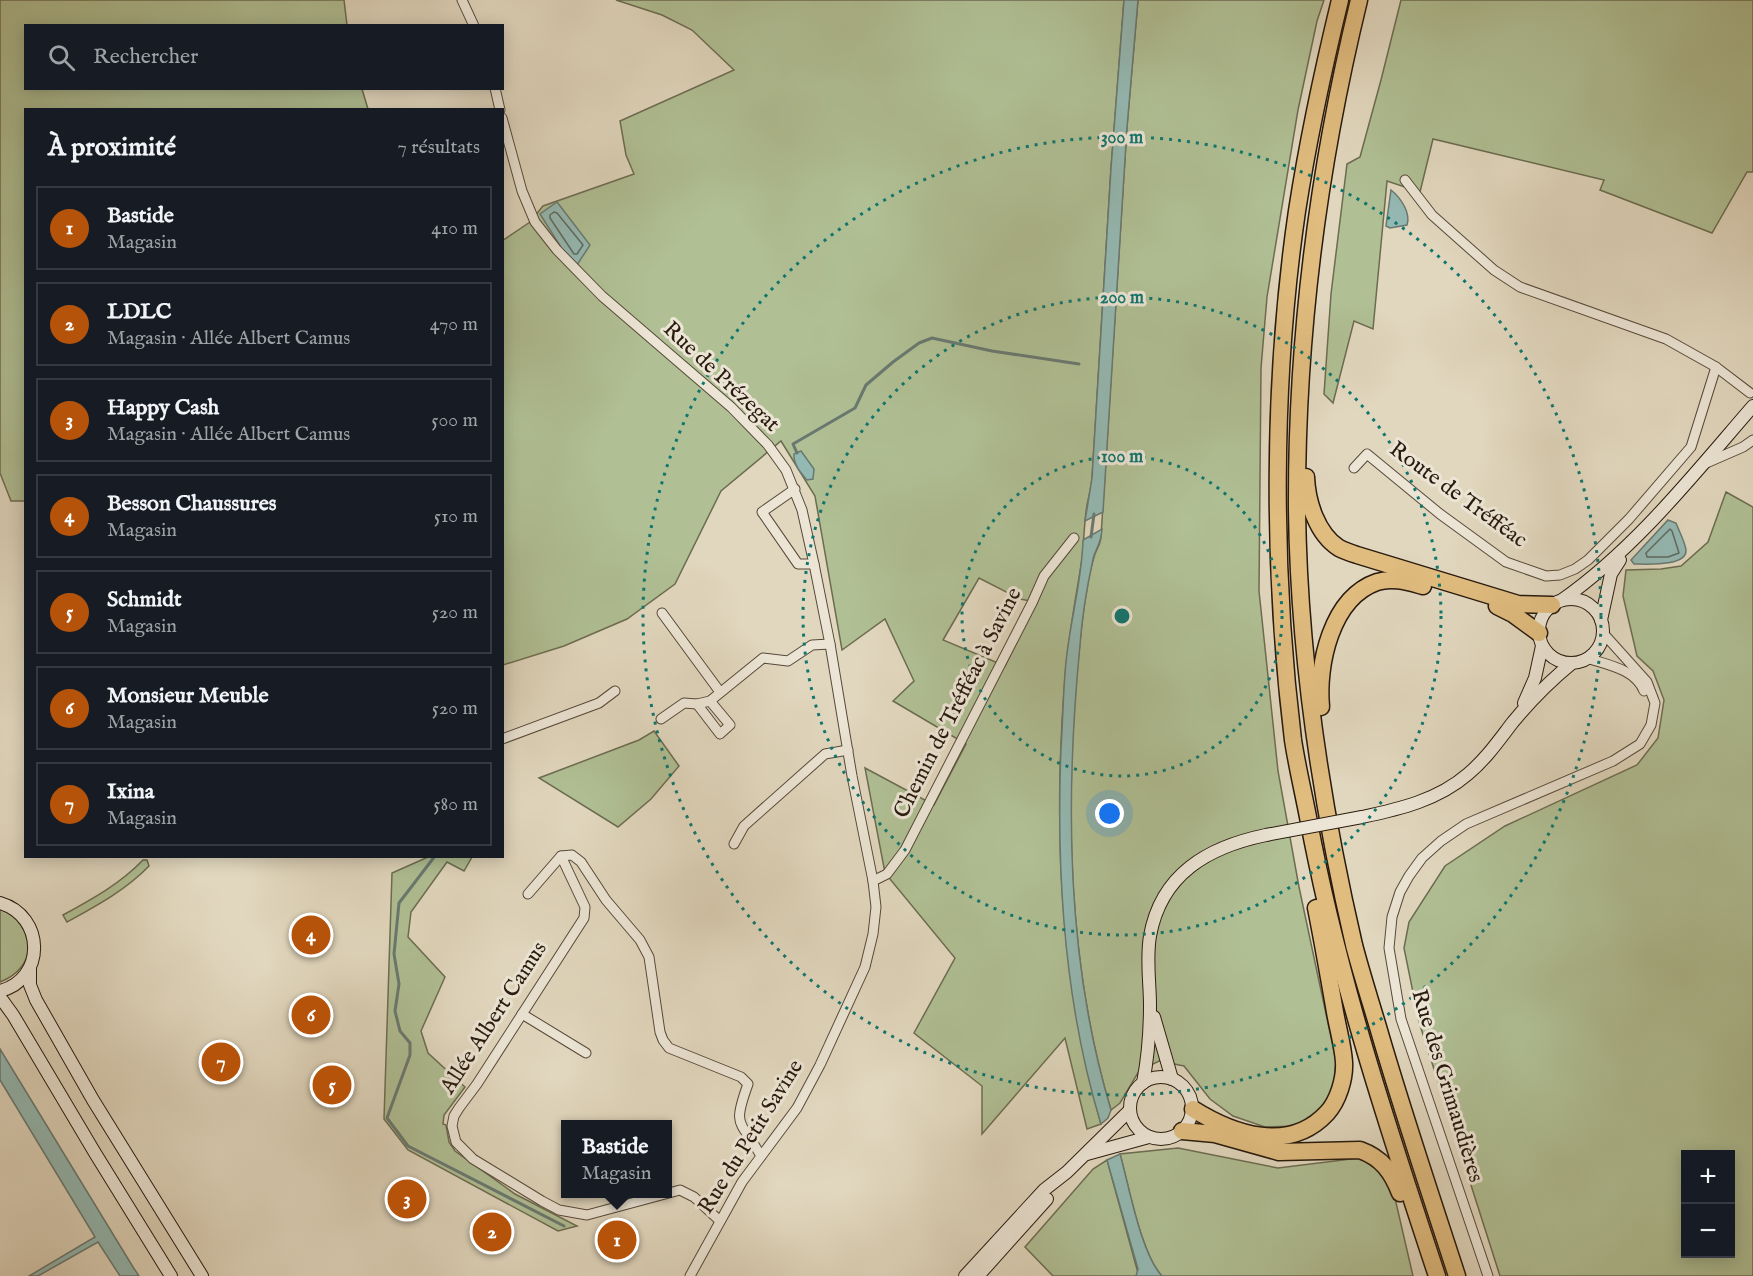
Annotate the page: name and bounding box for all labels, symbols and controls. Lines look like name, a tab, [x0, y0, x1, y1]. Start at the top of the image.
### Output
search box	[24, 24, 504, 90]
icon: search	[45, 41, 78, 74]
text: Rechercher	[93, 43, 198, 71]
text: 300 m	[1101, 127, 1143, 150]
text: À proximité	[48, 131, 176, 164]
text: 7 résultats	[397, 135, 480, 160]
text: Bastide	[107, 202, 174, 230]
text: 1	[66, 216, 73, 241]
text: 410 m	[431, 216, 478, 241]
text: Magasin	[107, 230, 177, 255]
text: 200 m	[1100, 287, 1144, 310]
text: LDLC	[107, 298, 171, 326]
text: 2	[65, 312, 74, 337]
text: 470 m	[430, 312, 478, 337]
street label: Rue de Prézegat	[657, 316, 786, 439]
text: Magasin · Allée Albert Camus	[107, 326, 350, 351]
text: Happy Cash	[107, 394, 219, 422]
text: 3	[66, 408, 73, 433]
text: 500 m	[431, 408, 478, 433]
text: Magasin · Allée Albert Camus	[107, 422, 350, 447]
street label: Route de Tréfféac	[1384, 436, 1532, 554]
text: 100 m	[1101, 446, 1143, 469]
text: Besson Chaussures	[107, 490, 277, 518]
text: 4	[65, 504, 74, 529]
text: 510 m	[434, 504, 478, 529]
text: Magasin	[107, 518, 177, 543]
street label: Chemin de Tréfféac à Savine	[888, 583, 1028, 823]
text: Schmidt	[107, 586, 182, 614]
text: 5	[66, 600, 73, 625]
text: 520 m	[432, 600, 478, 625]
centre of rings	[1112, 606, 1132, 626]
text: Magasin	[107, 614, 177, 639]
text: Monsieur Meuble	[107, 682, 269, 710]
text: 6	[65, 696, 74, 721]
text: 520 m	[432, 696, 478, 721]
text: Magasin	[107, 710, 177, 735]
text: Ixina	[107, 778, 154, 806]
text: 7	[65, 792, 74, 817]
text: 580 m	[433, 792, 478, 817]
your location	[1095, 799, 1124, 828]
text: Magasin	[107, 806, 177, 831]
pin: 4	[292, 912, 330, 958]
street label: Allée Albert Camus	[434, 936, 554, 1100]
street label: Rue des Grimaudières	[1404, 986, 1490, 1186]
pin: 6	[292, 992, 330, 1038]
pin: 7	[202, 1040, 240, 1084]
street label: Rue du Petit Savine	[692, 1054, 810, 1220]
pin: 5	[312, 1062, 352, 1108]
popup	[561, 1120, 672, 1198]
text: Bastide	[582, 1133, 648, 1161]
map controls	[1681, 1150, 1735, 1258]
button: +	[1681, 1150, 1735, 1204]
text: Magasin	[582, 1161, 651, 1186]
pin: 3	[388, 1176, 426, 1222]
button: −	[1681, 1204, 1735, 1258]
pin: 2	[472, 1210, 512, 1254]
pin: 1	[598, 1218, 636, 1262]

